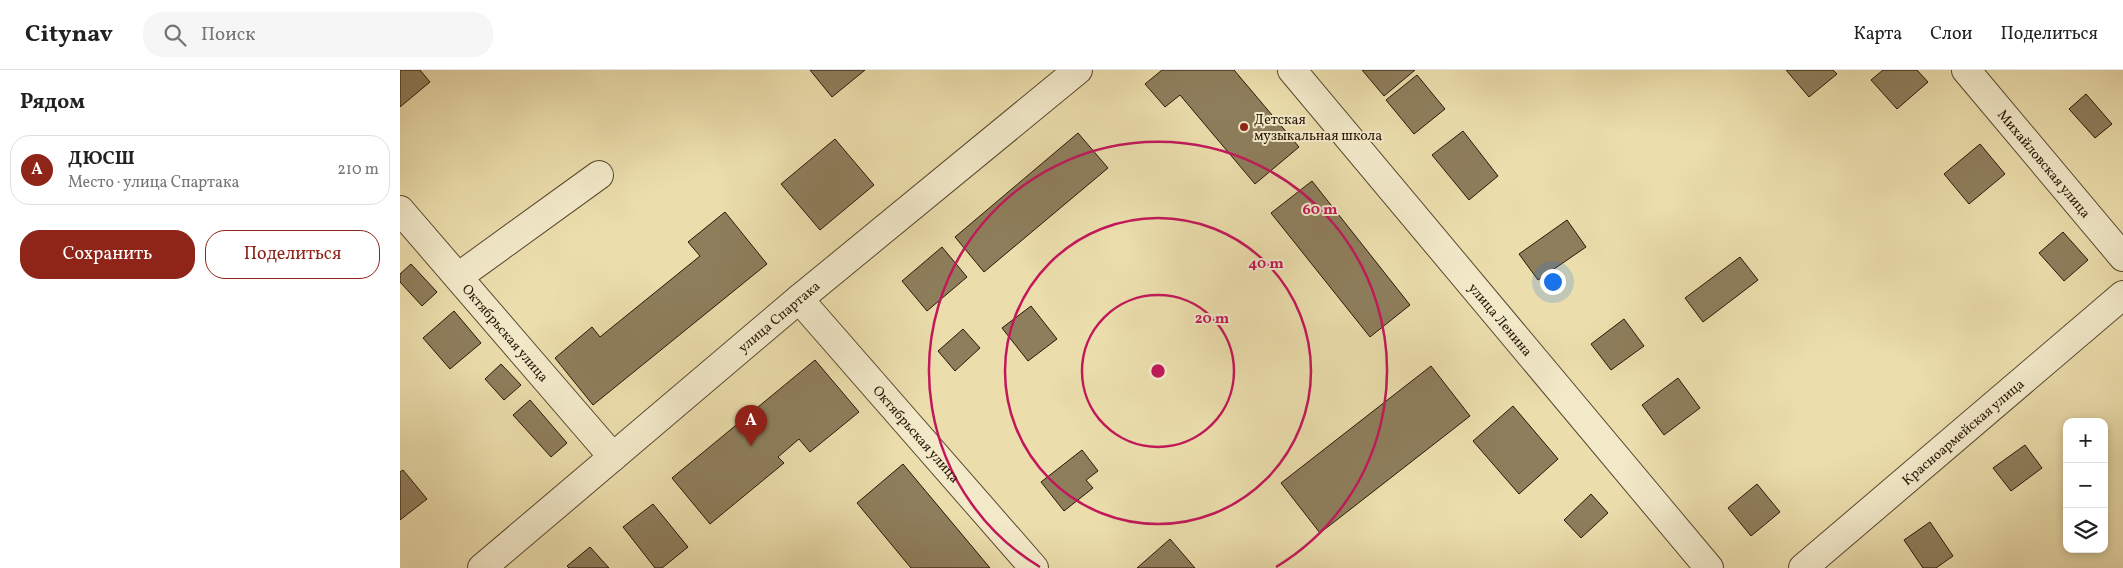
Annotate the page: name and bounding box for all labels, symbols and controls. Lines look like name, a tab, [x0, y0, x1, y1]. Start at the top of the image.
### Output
search box	[143, 12, 493, 57]
text: Citynav	[25, 18, 113, 52]
icon: search	[161, 21, 189, 49]
text: Поиск	[201, 22, 255, 48]
text: Карта	[1854, 22, 1902, 47]
text: Слои	[1930, 22, 1972, 47]
text: Поделиться	[2000, 22, 2098, 47]
text: Рядом	[20, 88, 85, 117]
street label: Михайловская улица	[1992, 106, 2094, 223]
place label: Детская музыкальная школа	[1254, 111, 1382, 146]
marker: Детская музыкальная школа	[1238, 121, 1250, 133]
text: ДЮСШ	[68, 146, 135, 172]
text: A	[31, 159, 43, 181]
text: 210 m	[337, 159, 379, 181]
text: Место · улица Спартака	[68, 172, 240, 194]
text: 60 m	[1303, 200, 1338, 221]
button: Сохранить	[20, 230, 195, 279]
button: Поделиться	[205, 230, 380, 279]
text: 40 m	[1248, 254, 1284, 275]
your location	[1540, 269, 1566, 295]
street label: улица Спартака	[734, 277, 825, 358]
street label: улица Ленина	[1463, 279, 1536, 361]
street label: Октябрьская улица	[457, 281, 552, 387]
text: 20 m	[1195, 309, 1230, 330]
centre of rings	[1149, 362, 1167, 380]
street label: Красноармейская улица	[1898, 375, 2029, 490]
street label: Октябрьская улица	[868, 382, 963, 488]
pin: A	[735, 405, 767, 446]
map controls	[2063, 418, 2108, 553]
button: +	[2063, 418, 2108, 463]
button: −	[2063, 463, 2108, 508]
button: layers	[2063, 508, 2108, 553]

